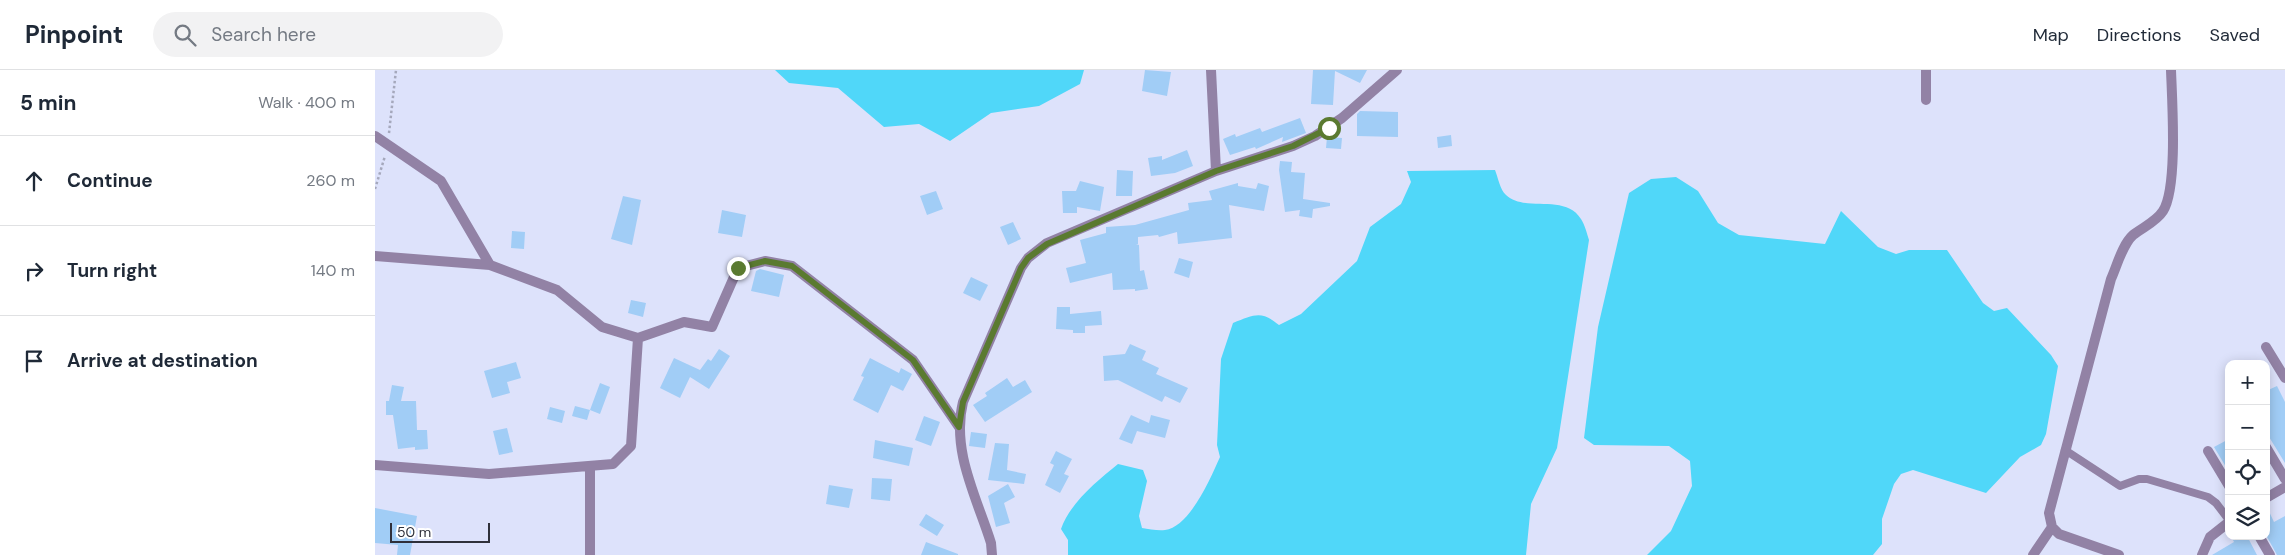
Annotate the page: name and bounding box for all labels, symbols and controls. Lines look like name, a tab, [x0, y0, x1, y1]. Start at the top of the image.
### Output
search box	[153, 12, 503, 57]
text: Pinpoint	[25, 19, 123, 50]
icon: search	[171, 21, 199, 49]
text: Search here	[211, 22, 316, 47]
text: Map	[2033, 23, 2069, 47]
text: Directions	[2097, 23, 2182, 47]
text: Saved	[2210, 23, 2260, 47]
text: 5 min	[20, 89, 76, 117]
text: Walk · 400 m	[258, 92, 355, 113]
route start	[1318, 117, 1341, 140]
icon: ahead	[20, 167, 48, 195]
text: Continue	[67, 168, 153, 193]
text: 260 m	[306, 170, 355, 191]
icon: right	[20, 257, 48, 285]
route end	[727, 257, 750, 280]
text: Turn right	[67, 258, 157, 283]
text: 140 m	[311, 260, 355, 281]
icon: arrive	[20, 347, 48, 375]
text: Arrive at destination	[67, 348, 258, 373]
map controls	[2225, 360, 2270, 540]
button: +	[2225, 360, 2270, 405]
button: −	[2225, 405, 2270, 450]
button: locate	[2225, 450, 2270, 495]
button: layers	[2225, 495, 2270, 540]
scale bar	[390, 520, 490, 543]
text: 50 m	[397, 523, 431, 541]

